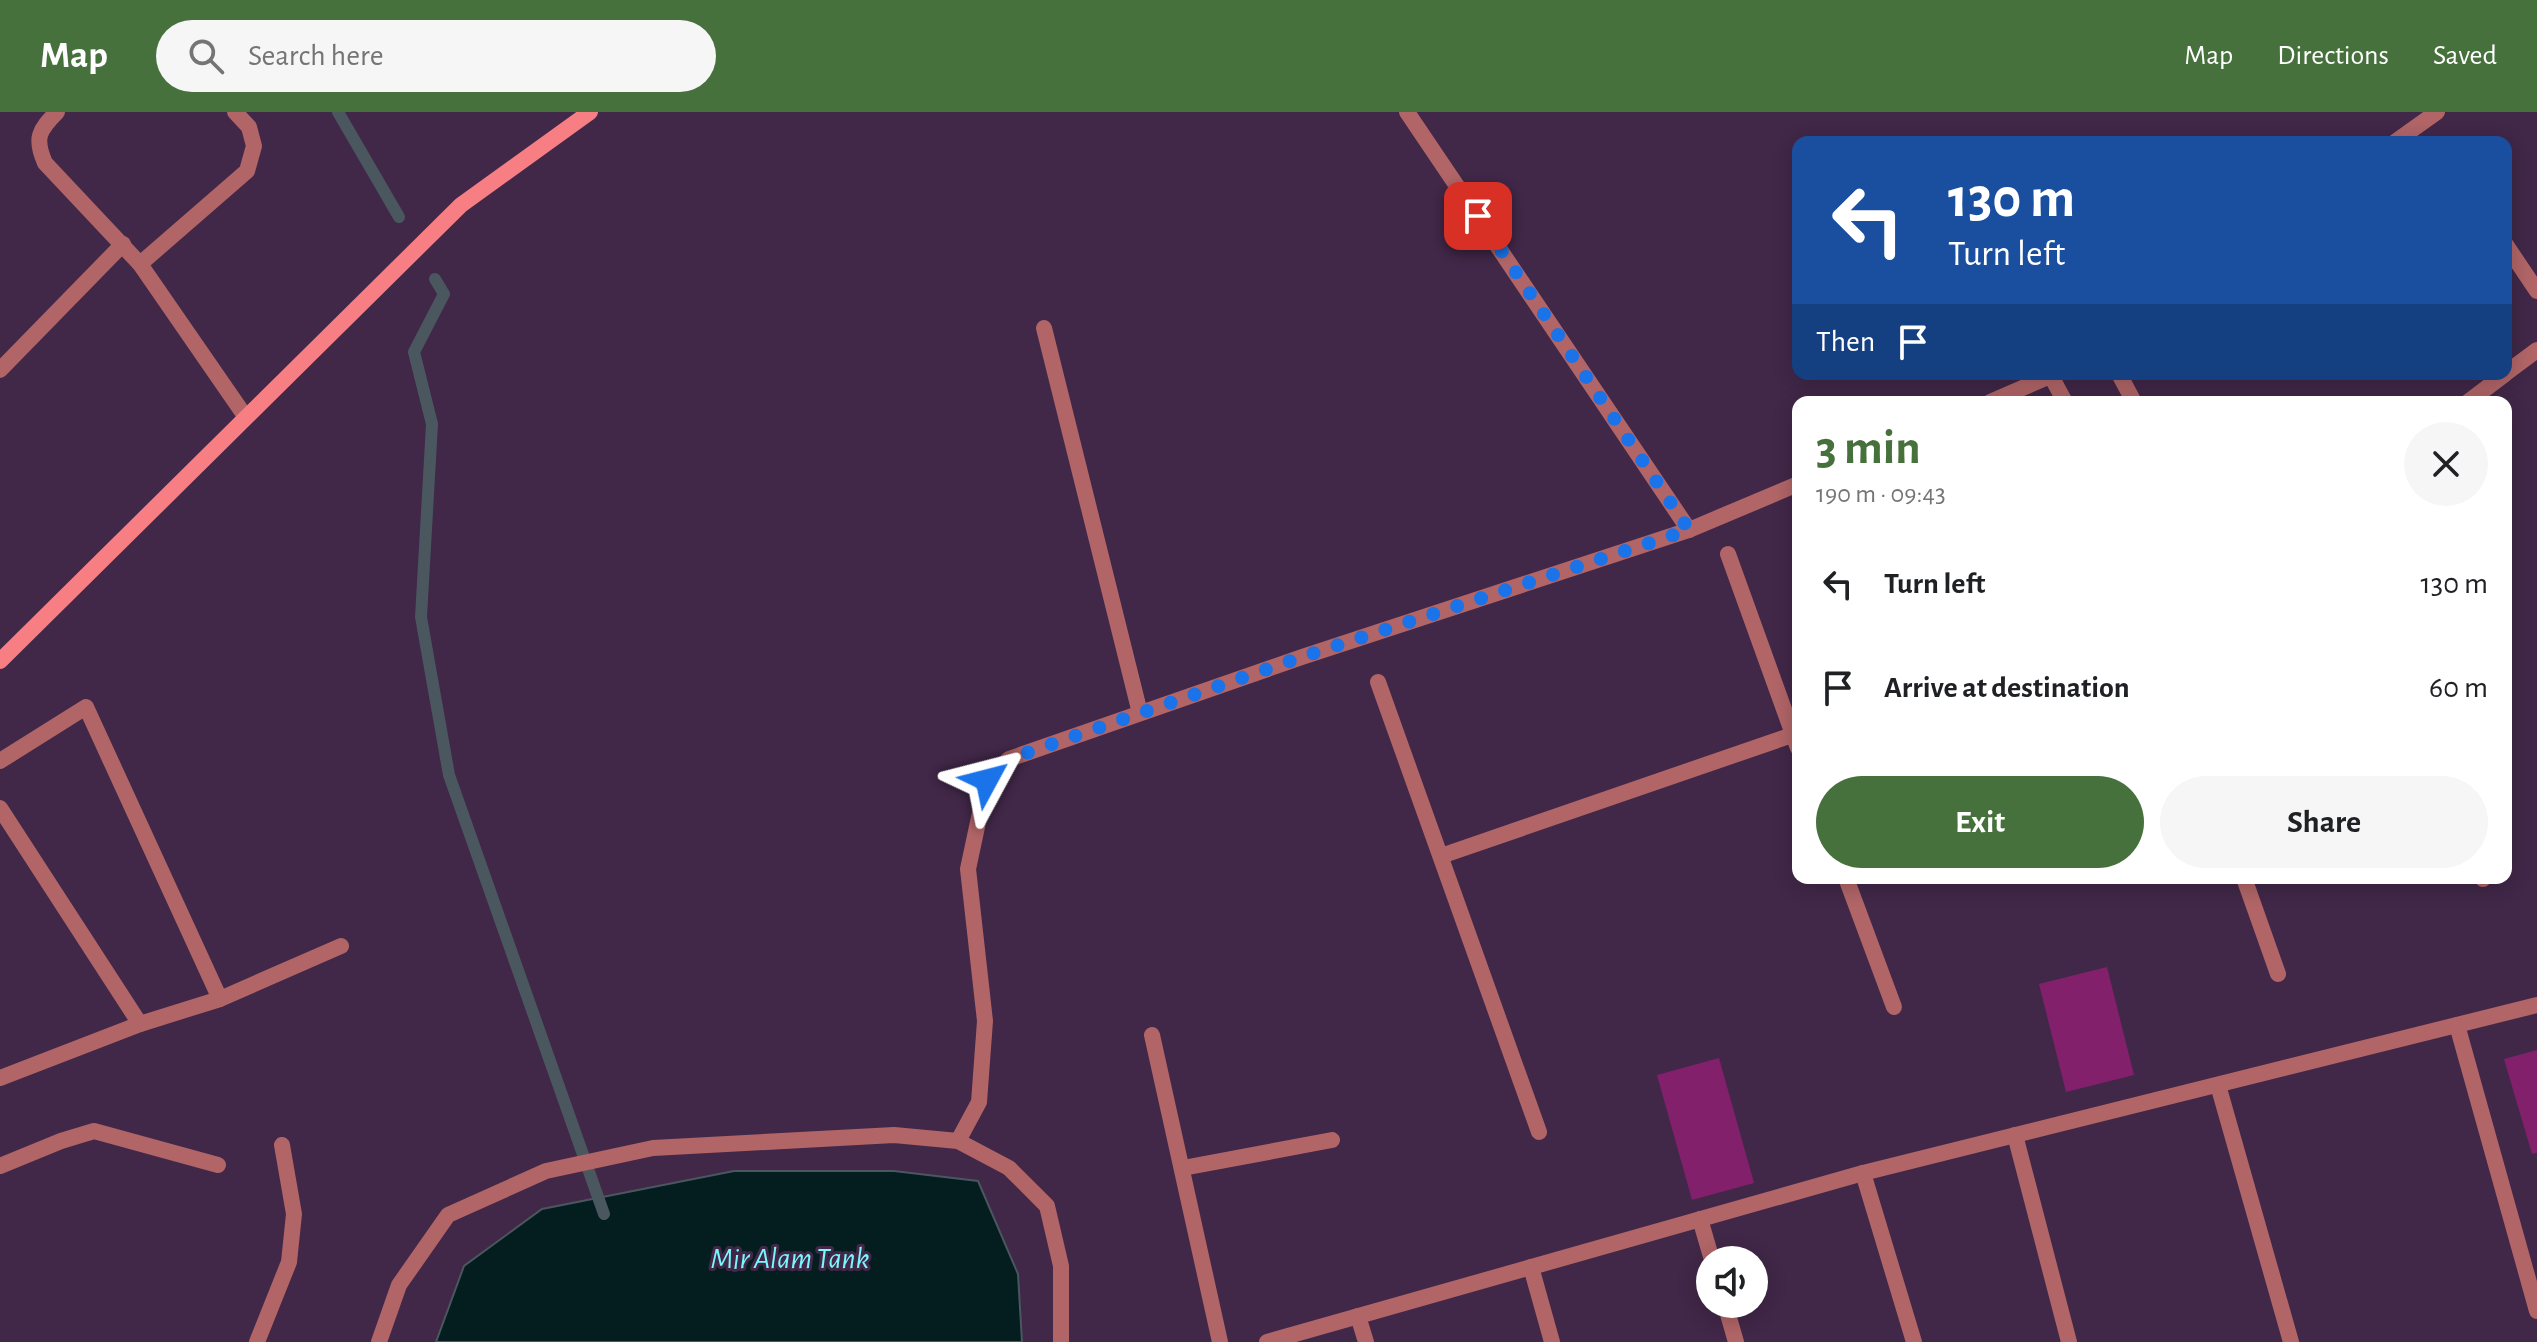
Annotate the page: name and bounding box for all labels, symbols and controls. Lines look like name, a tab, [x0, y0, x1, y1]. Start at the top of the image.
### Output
search box	[156, 20, 716, 92]
icon: search	[184, 34, 228, 78]
text: Map	[40, 37, 108, 75]
text: Search here	[248, 41, 384, 71]
text: Map	[2184, 42, 2233, 70]
text: Directions	[2277, 42, 2389, 70]
text: Saved	[2433, 42, 2497, 70]
icon: left	[1816, 168, 1920, 272]
text: 130 m	[1948, 171, 2075, 227]
pin	[1444, 182, 1512, 250]
icon: arrive	[1456, 194, 1500, 238]
text: Turn left	[1948, 236, 2065, 272]
icon: arrive	[1891, 320, 1935, 364]
text: Then	[1816, 327, 1875, 357]
button: close	[2404, 422, 2488, 506]
text: 3 min	[1816, 425, 1921, 473]
text: 190 m · 09:43	[1816, 481, 1946, 507]
icon: left	[1816, 562, 1860, 606]
text: Turn left	[1884, 569, 1985, 599]
text: 130 m	[2421, 569, 2488, 599]
icon: arrive	[1816, 666, 1860, 710]
text: Arrive at destination	[1884, 673, 2130, 703]
text: 60 m	[2429, 673, 2488, 703]
position arrow	[945, 738, 1029, 822]
button: Exit	[1816, 776, 2144, 868]
button: Share	[2160, 776, 2488, 868]
water label: Mir Alam Tank	[711, 1244, 870, 1274]
map controls	[1696, 1246, 1768, 1318]
button: sound	[1696, 1246, 1768, 1318]

